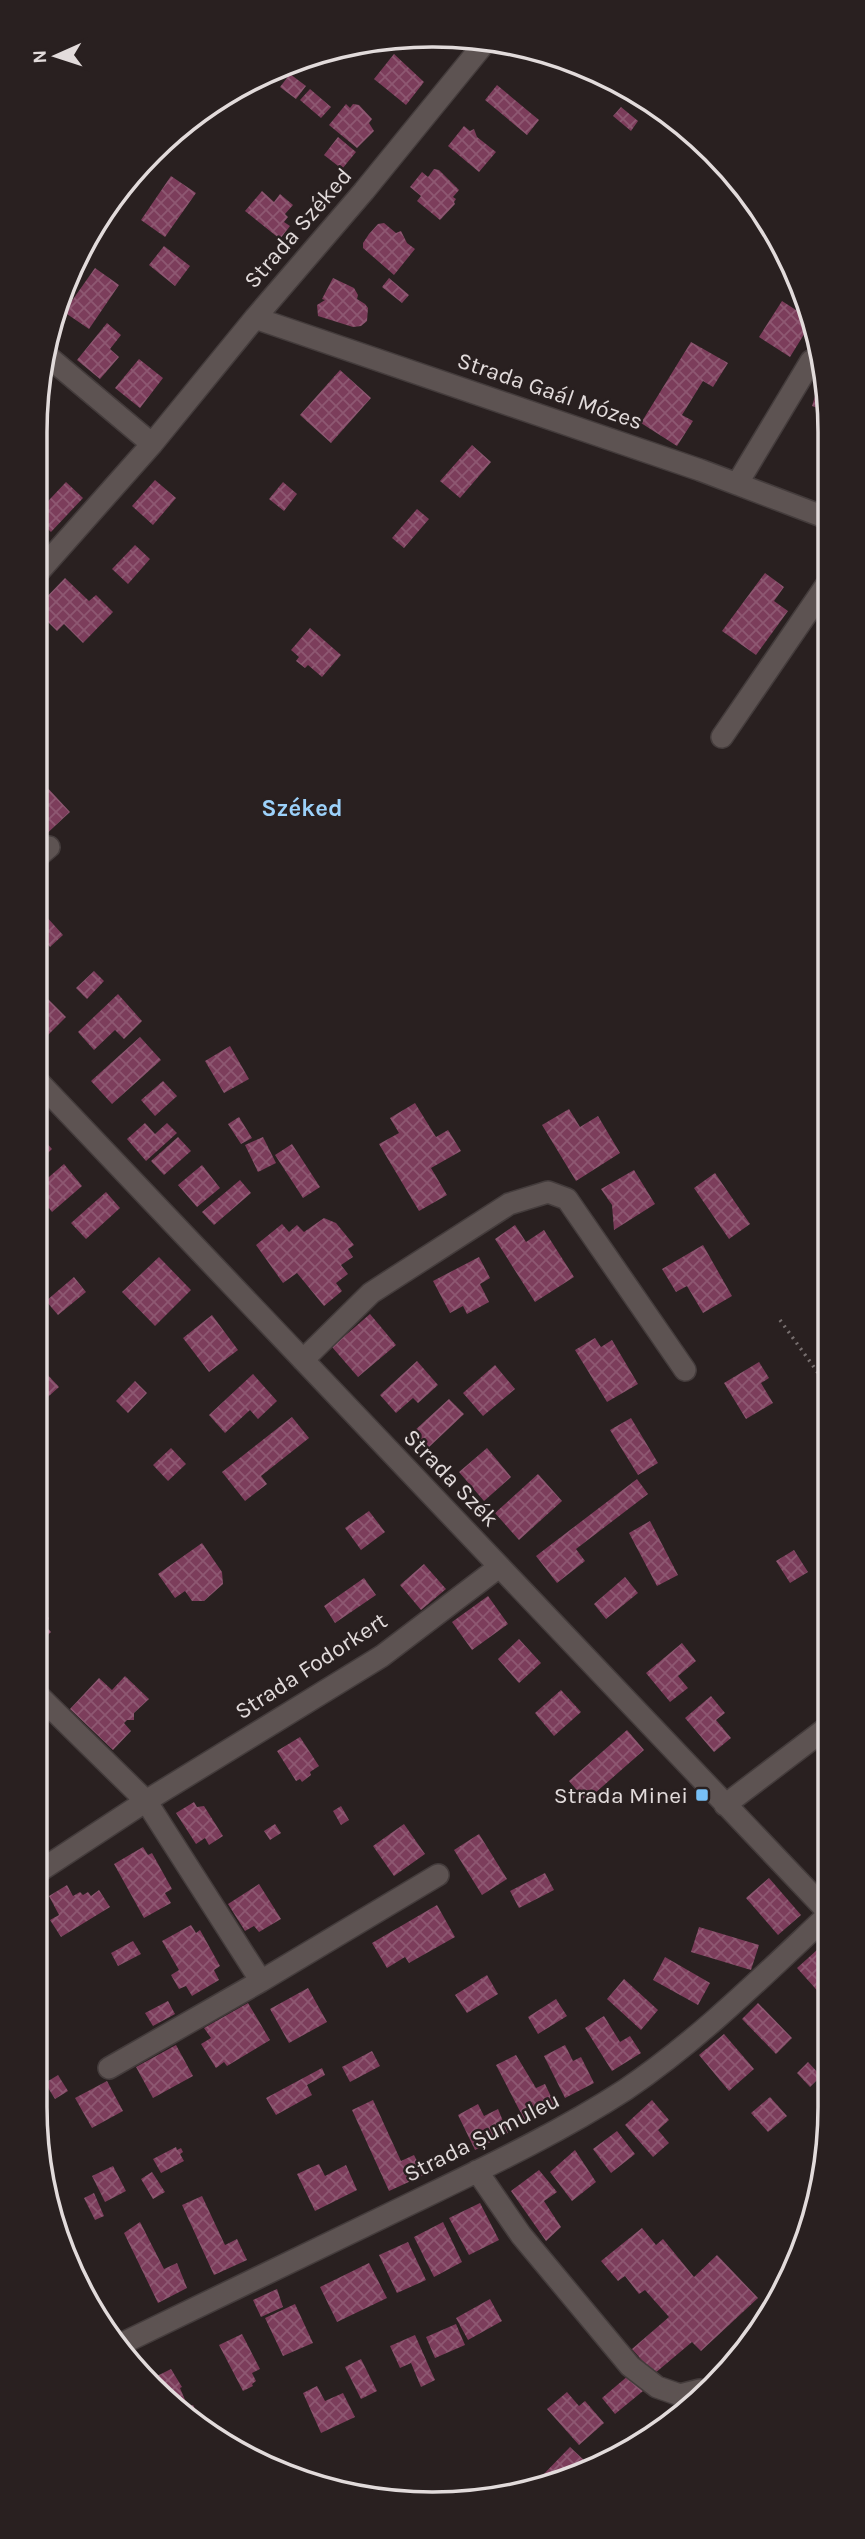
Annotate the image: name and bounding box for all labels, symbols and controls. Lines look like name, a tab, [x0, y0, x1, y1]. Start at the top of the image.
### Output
north arrow	[21, 21, 91, 91]
text: N	[29, 49, 51, 64]
street label: Strada Széked	[239, 162, 357, 294]
street label: Strada Gaál Mózes	[454, 347, 646, 435]
district label: Széked	[261, 794, 343, 822]
street label: Strada Szék	[398, 1424, 504, 1532]
street label: Strada Fodorkert	[230, 1607, 392, 1725]
place label: Strada Minei	[554, 1782, 688, 1809]
marker: Strada Minei	[694, 1787, 710, 1803]
street label: Strada Șumuleu	[400, 2086, 564, 2188]

